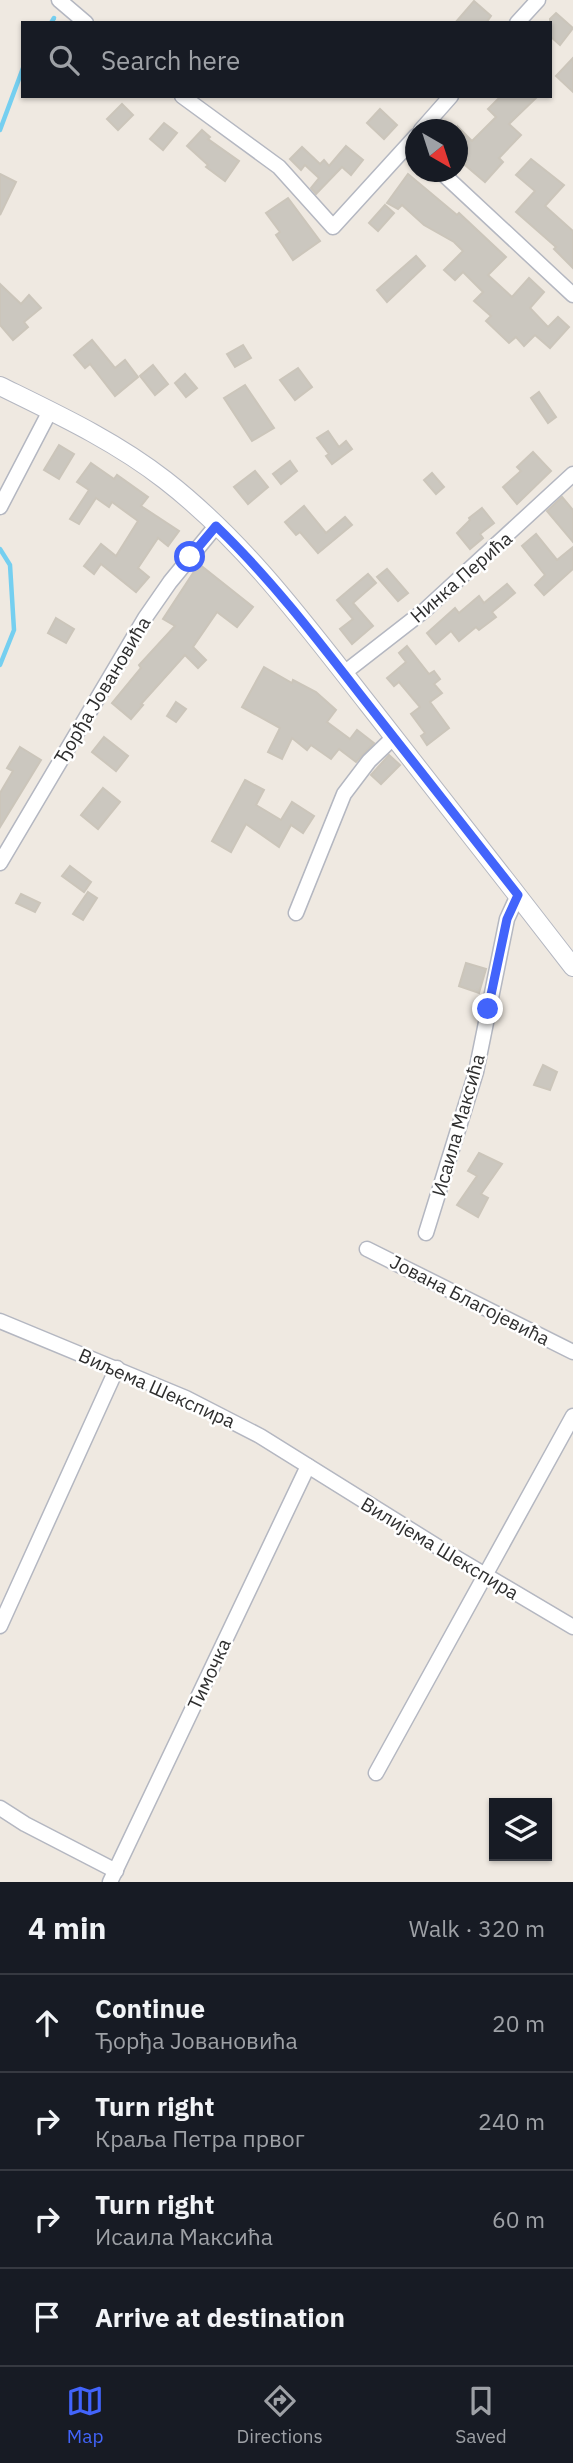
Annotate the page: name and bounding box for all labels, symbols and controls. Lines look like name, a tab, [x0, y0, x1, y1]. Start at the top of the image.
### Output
search box	[21, 21, 552, 98]
icon: search	[45, 41, 83, 79]
text: Search here	[101, 43, 240, 77]
north arrow	[405, 119, 468, 182]
street label: Нинка Перића	[405, 526, 517, 628]
route start	[174, 541, 205, 572]
street label: Ђорђа Јовановића	[49, 612, 155, 768]
route end	[472, 993, 503, 1024]
street label: Исаила Максића	[426, 1051, 490, 1199]
street label: Јована Благојевића	[386, 1249, 554, 1351]
street label: Виљема Шекспира	[75, 1343, 239, 1433]
street label: Вилијема Шекспира	[357, 1491, 523, 1605]
street label: Тимочка	[182, 1635, 236, 1713]
map controls	[489, 1798, 552, 1861]
button: layers	[489, 1798, 552, 1861]
text: 4 min	[28, 1908, 106, 1947]
text: Walk · 320 m	[409, 1913, 545, 1943]
text: Continue	[95, 1991, 205, 2025]
icon: ahead	[28, 2004, 66, 2042]
text: 20 m	[492, 2008, 545, 2038]
text: Ђорђа Јовановића	[95, 2025, 298, 2055]
text: Turn right	[95, 2089, 214, 2123]
icon: right	[28, 2102, 66, 2140]
text: 240 m	[478, 2106, 545, 2136]
text: Краља Петра првог	[95, 2123, 305, 2153]
text: Turn right	[95, 2187, 214, 2221]
icon: right	[28, 2200, 66, 2238]
text: 60 m	[492, 2204, 545, 2234]
text: Исаила Максића	[95, 2221, 273, 2251]
icon: arrive	[28, 2298, 66, 2336]
text: Arrive at destination	[95, 2300, 345, 2334]
tab: Map	[66, 2382, 104, 2448]
tab: Directions	[236, 2382, 323, 2448]
tab: Saved	[455, 2382, 507, 2448]

